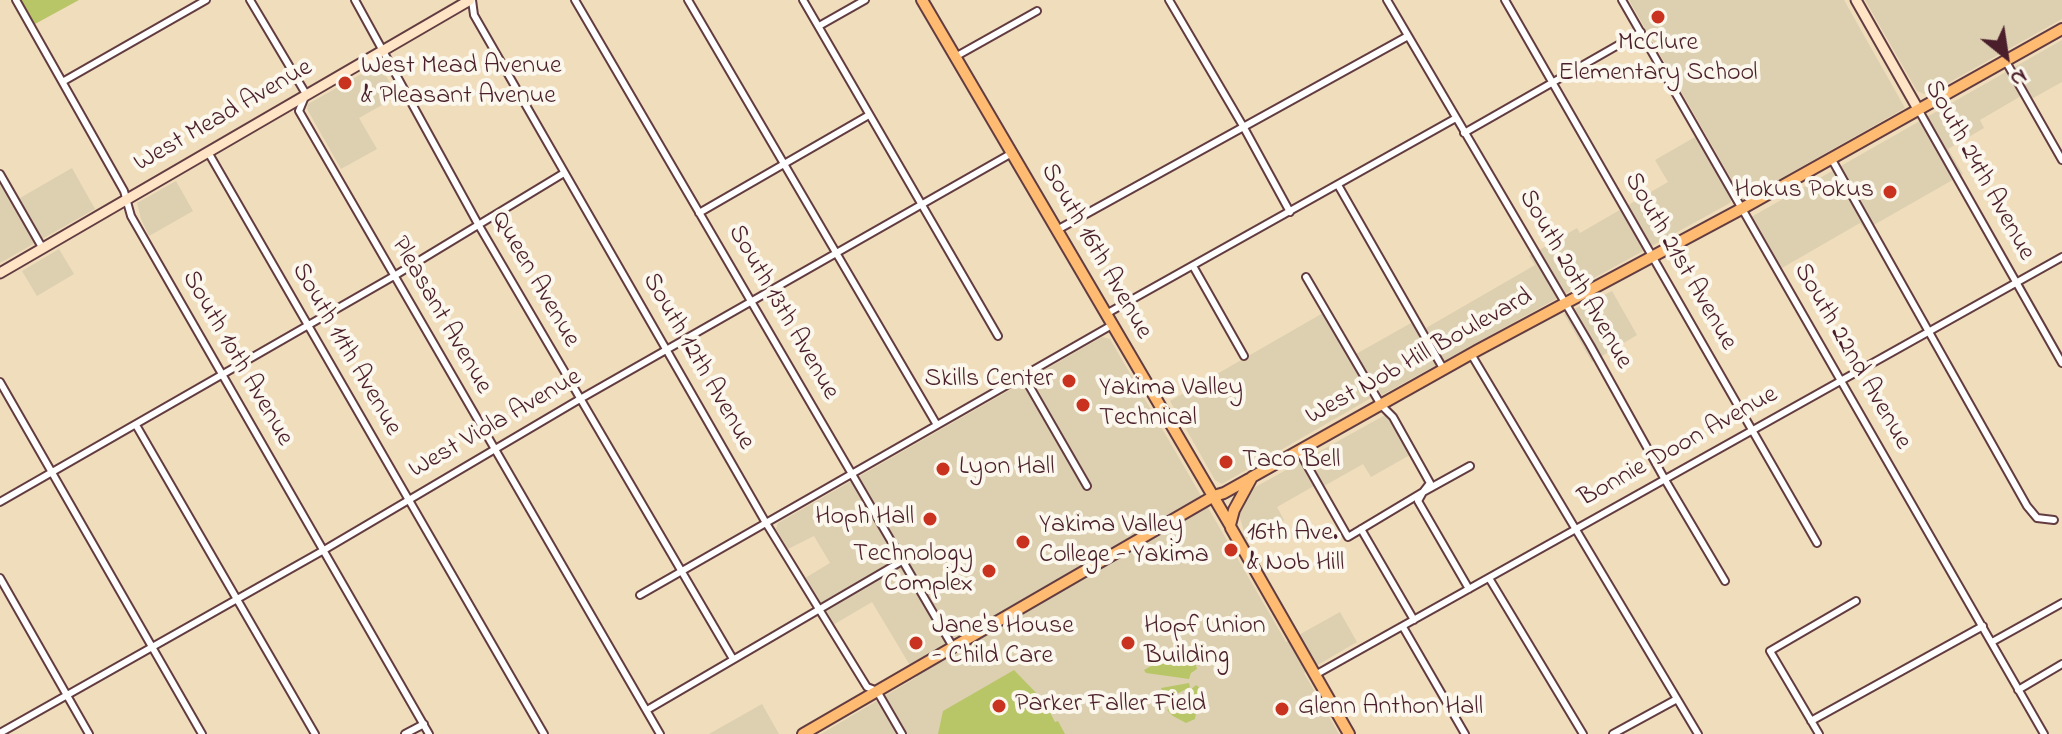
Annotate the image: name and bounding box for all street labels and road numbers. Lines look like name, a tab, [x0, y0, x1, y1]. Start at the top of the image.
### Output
street label: West Mead Avenue	[129, 53, 319, 181]
street label: South 24th Avenue	[1915, 75, 2041, 267]
street label: South 16th Avenue	[1032, 159, 1158, 345]
street label: South 21st Avenue	[1615, 168, 1743, 356]
street label: South 20th Avenue	[1510, 185, 1638, 375]
street label: Queen Avenue	[483, 206, 585, 354]
street label: South 13th Avenue	[719, 220, 845, 406]
street label: Pleasant Avenue	[382, 232, 498, 400]
street label: South 11th Avenue	[283, 258, 407, 442]
street label: South 22nd Avenue	[1785, 258, 1917, 456]
street label: South 10th Avenue	[173, 266, 299, 452]
street label: South 12th Avenue	[634, 268, 760, 456]
street label: West Nob Hill Boulevard	[1301, 283, 1539, 433]
street label: West Viola Avenue	[404, 363, 588, 487]
street label: Bonnie Doon Avenue	[1574, 380, 1784, 516]

